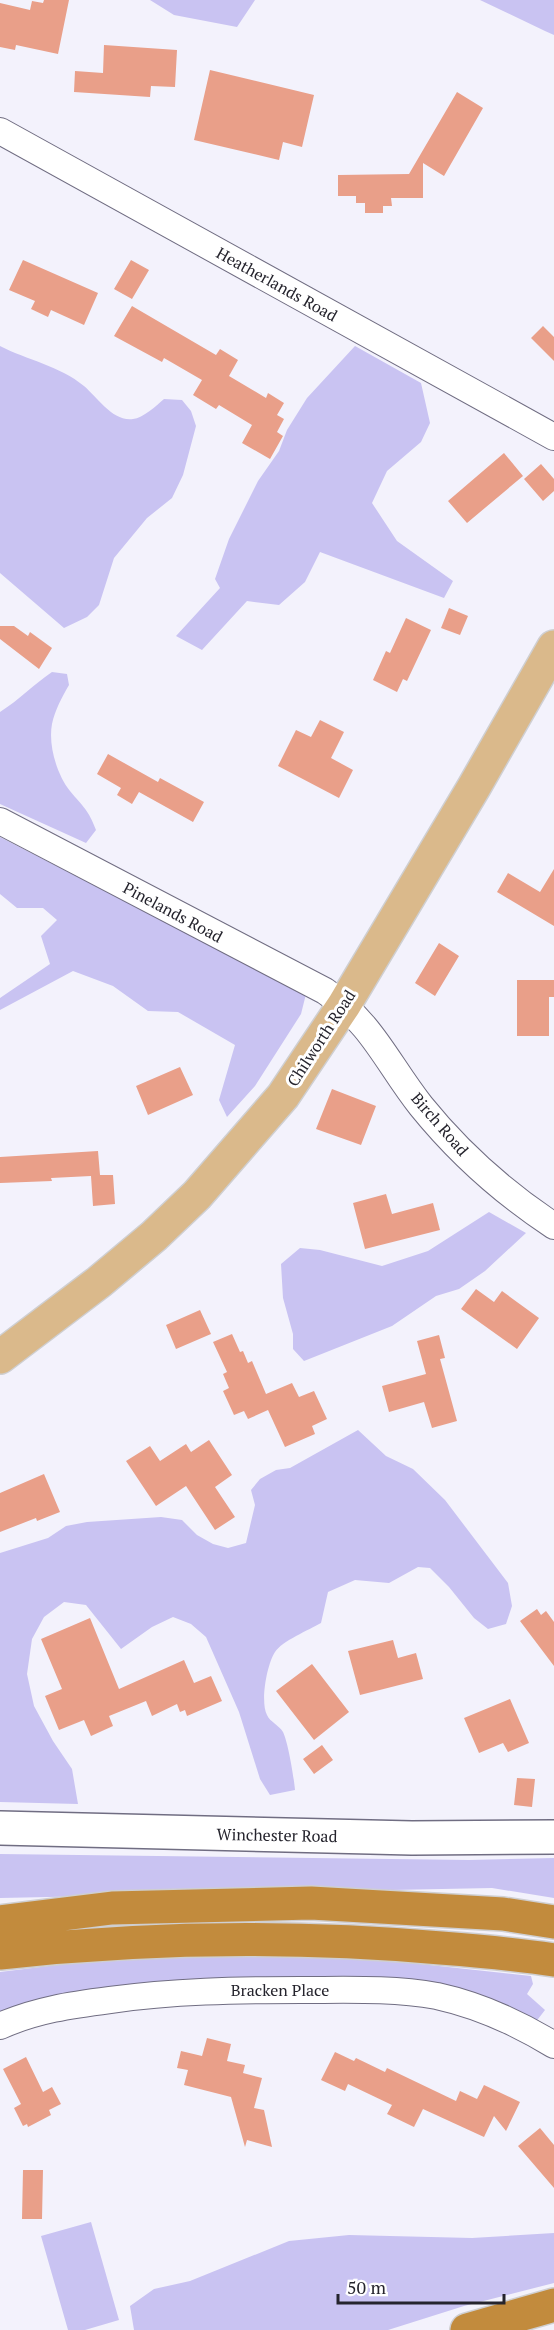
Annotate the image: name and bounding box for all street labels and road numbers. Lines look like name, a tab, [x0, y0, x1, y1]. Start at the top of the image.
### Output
street label: Heatherlands Road	[213, 242, 342, 326]
street label: Pinelands Road	[119, 877, 227, 948]
street label: Chilworth Road	[282, 985, 360, 1090]
street label: Birch Road	[406, 1088, 474, 1160]
street label: Winchester Road	[216, 1823, 338, 1847]
street label: Bracken Place	[231, 1979, 329, 2001]

